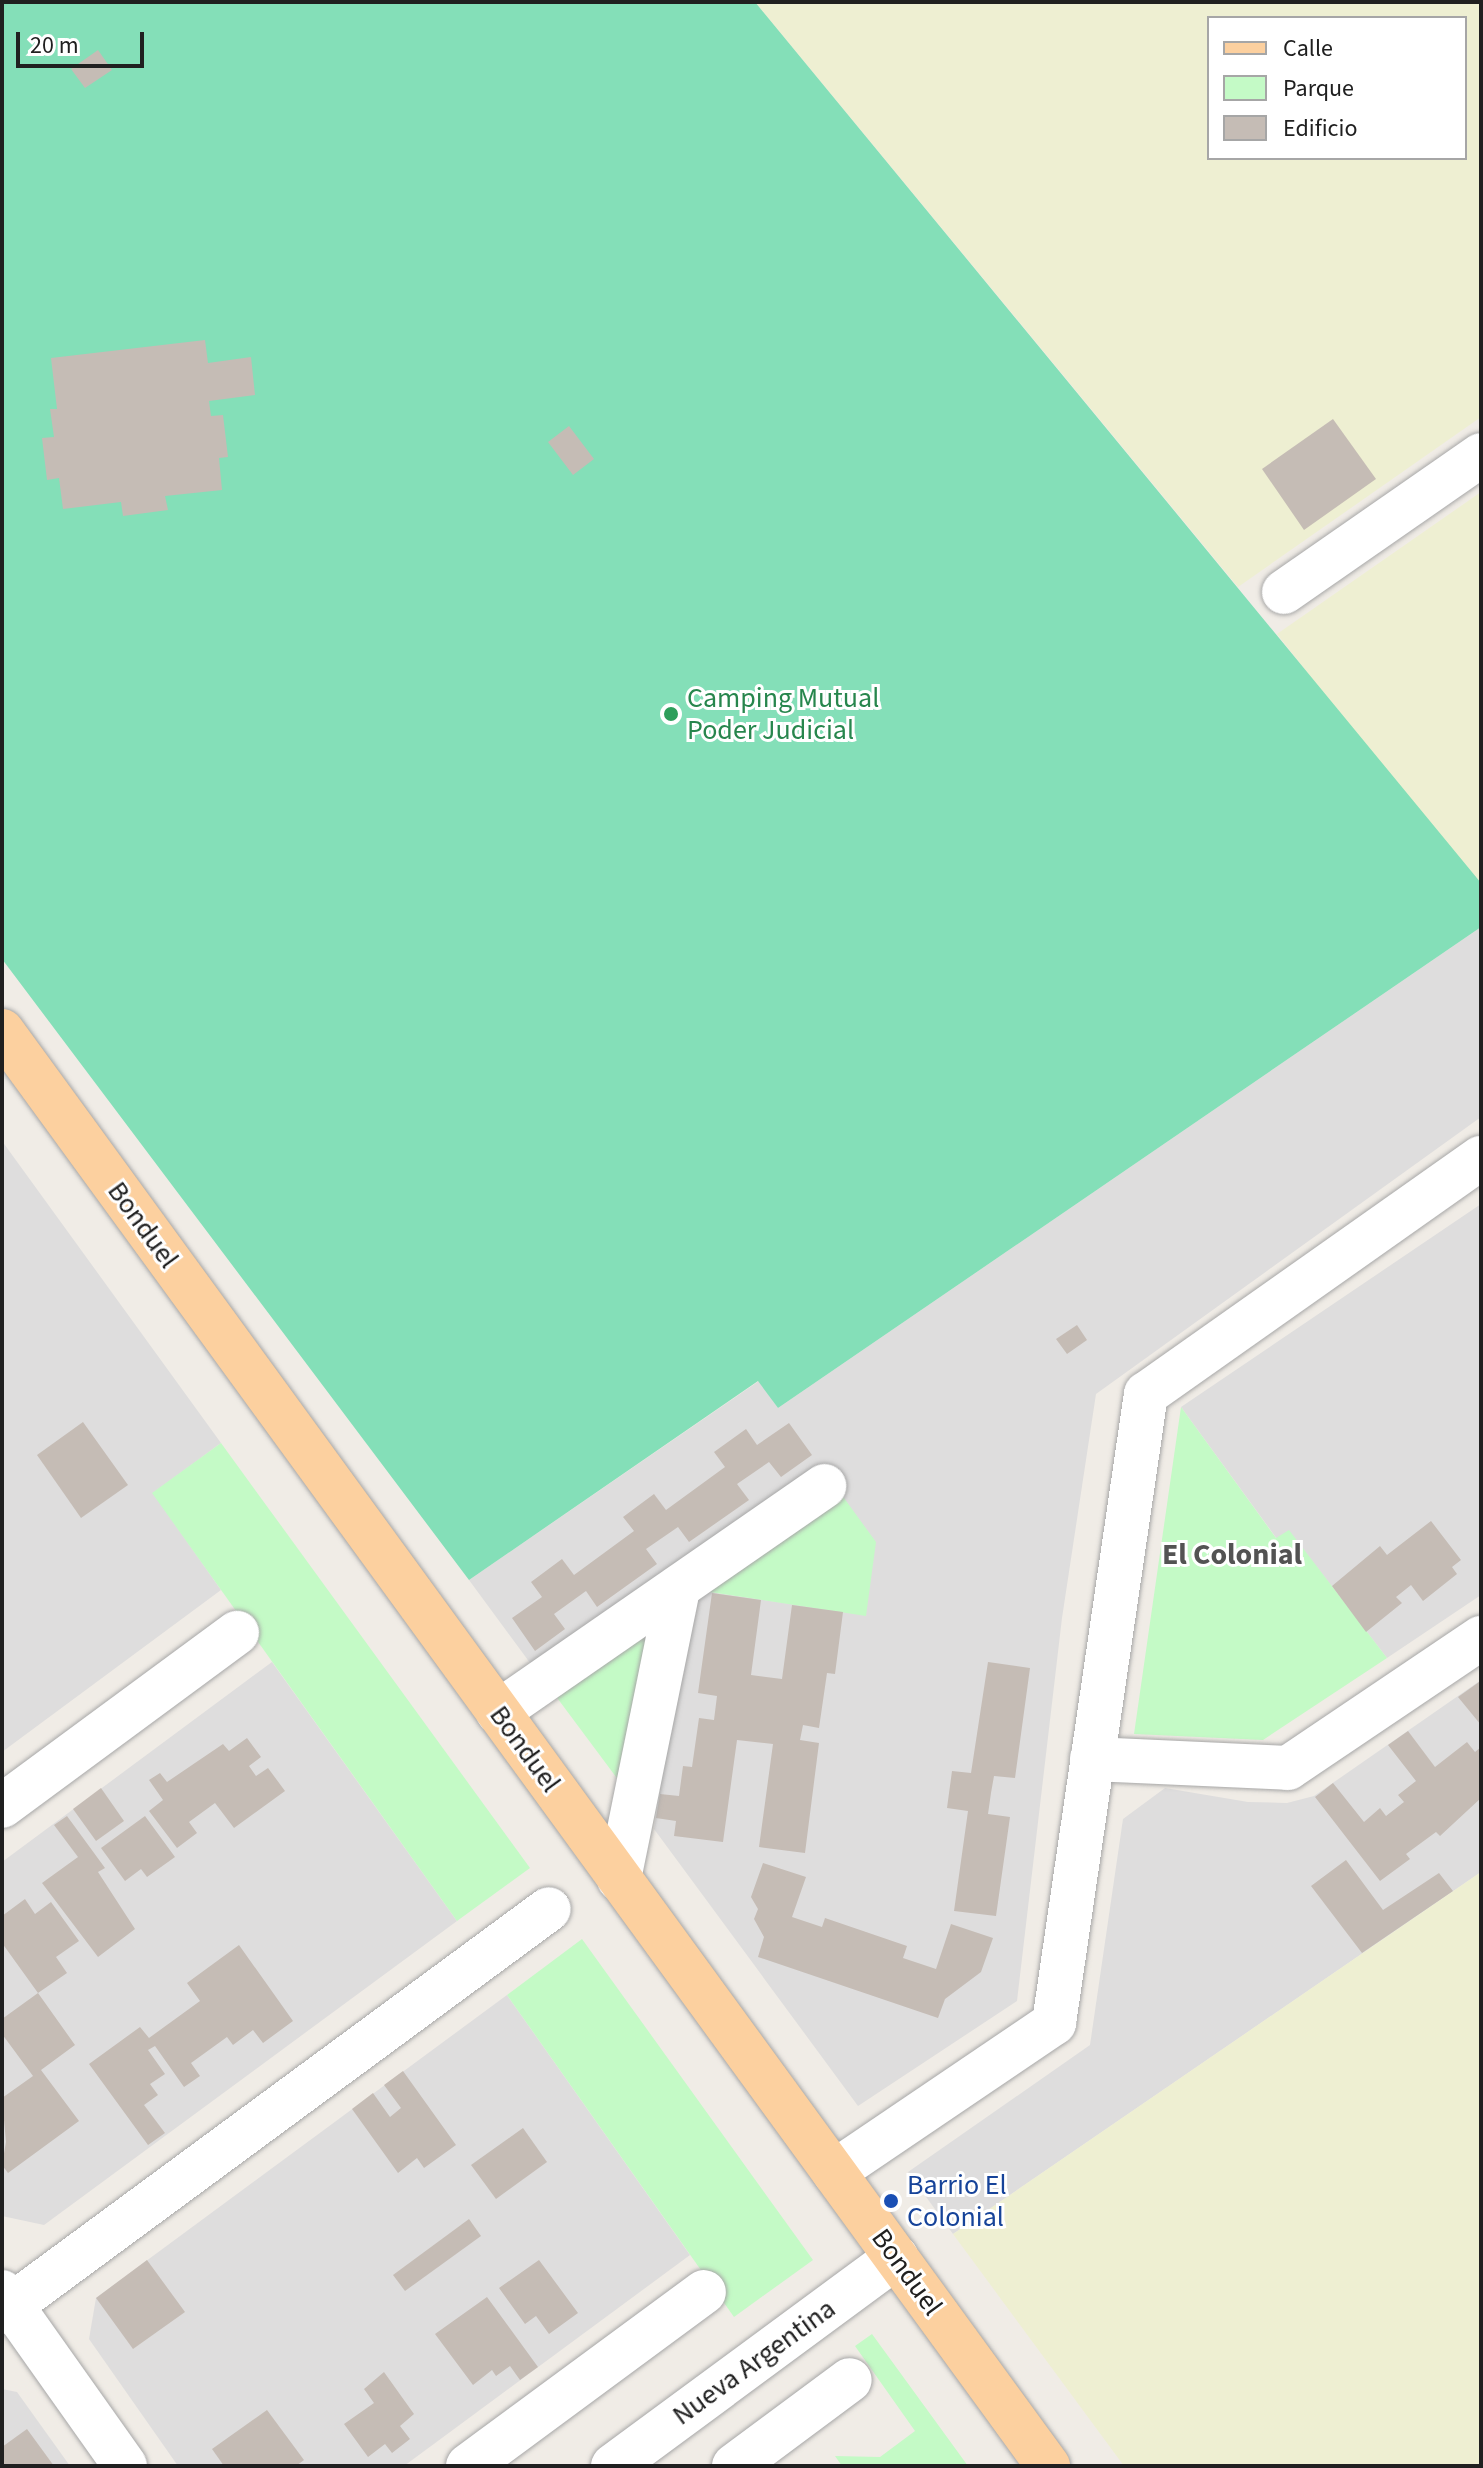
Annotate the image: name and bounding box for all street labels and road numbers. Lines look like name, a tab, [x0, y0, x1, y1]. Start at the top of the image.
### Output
street label: Bonduel	[100, 1175, 186, 1275]
street label: Bonduel	[482, 1699, 568, 1799]
street label: Bonduel	[864, 2222, 950, 2322]
street label: Nueva Argentina	[666, 2292, 842, 2432]

